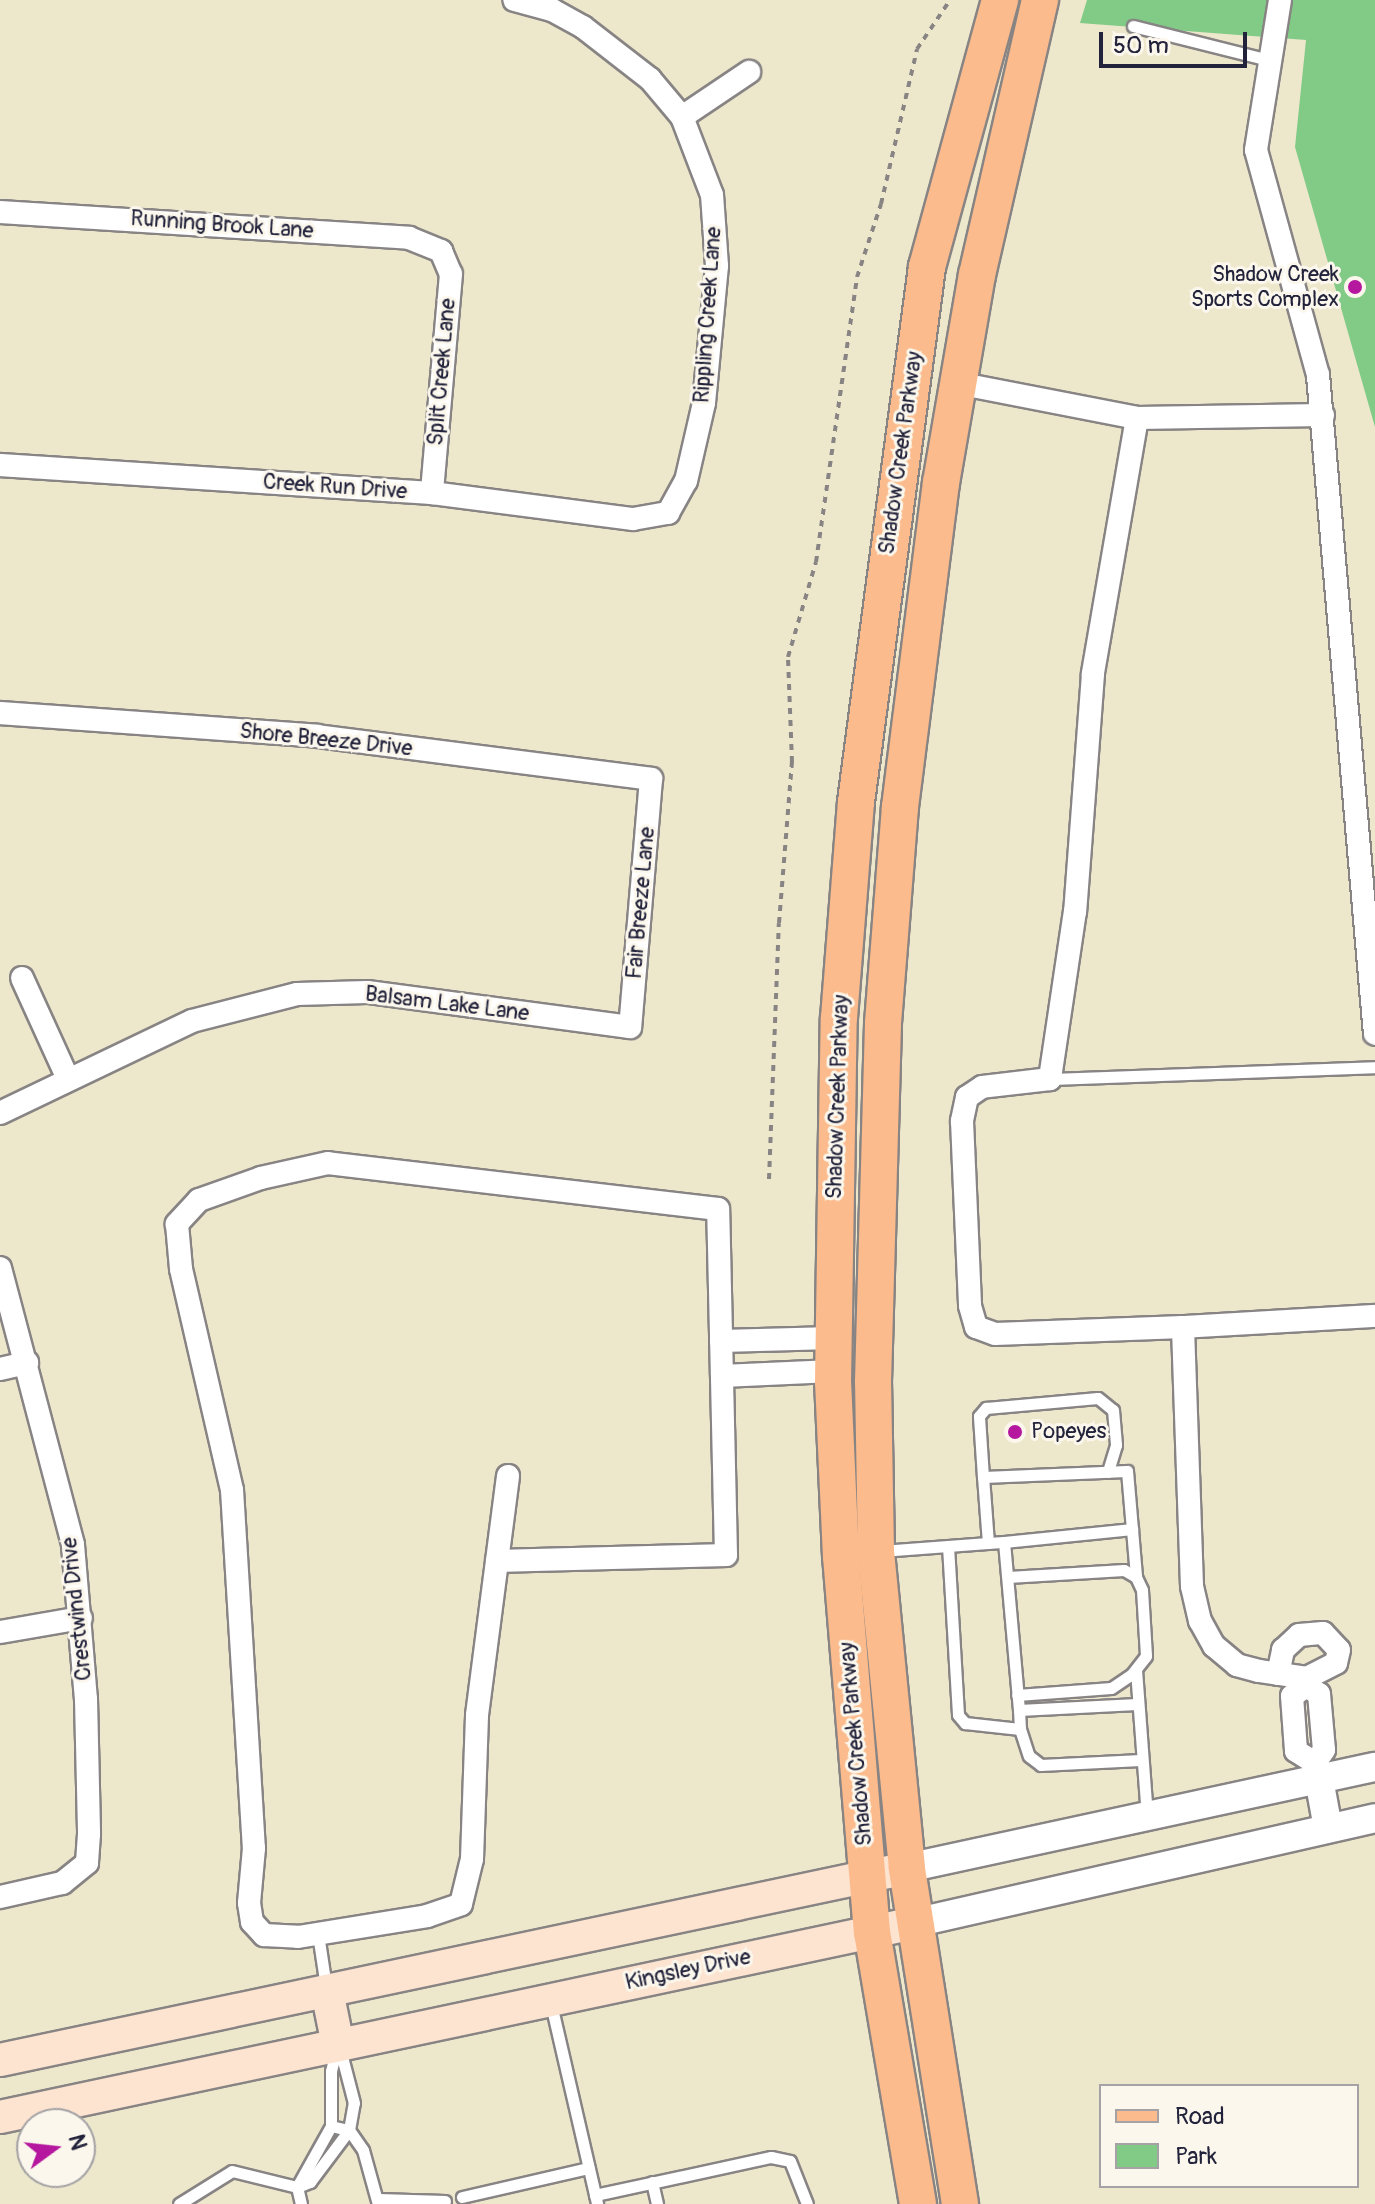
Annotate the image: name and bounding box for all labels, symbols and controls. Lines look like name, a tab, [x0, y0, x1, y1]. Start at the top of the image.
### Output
scale bar	[1103, 16, 1251, 66]
text: 50 m	[1113, 31, 1169, 60]
street label: Running Brook Lane	[130, 205, 314, 245]
street label: Rippling Creek Lane	[689, 226, 727, 404]
place label: Shadow Creek Sports Complex	[1191, 261, 1339, 312]
marker: Shadow Creek Sports Complex	[1346, 278, 1364, 296]
street label: Split Creek Lane	[422, 297, 462, 447]
street label: Shadow Creek Parkway	[874, 350, 928, 556]
street label: Creek Run Drive	[262, 469, 408, 505]
street label: Shore Breeze Drive	[238, 718, 414, 762]
street label: Fair Breeze Lane	[621, 826, 661, 980]
street label: Balsam Lake Lane	[364, 981, 530, 1027]
street label: Shadow Creek Parkway	[821, 994, 855, 1200]
place label: Popeyes	[1031, 1419, 1106, 1445]
marker: Popeyes	[1006, 1423, 1024, 1441]
street label: Crestwind Drive	[56, 1536, 98, 1682]
street label: Shadow Creek Parkway	[834, 1641, 878, 1847]
street label: Kingsley Drive	[623, 1944, 753, 1996]
legend	[1099, 2084, 1359, 2188]
text: Road	[1175, 2102, 1225, 2131]
north arrow	[16, 2108, 96, 2188]
text: N	[62, 2131, 93, 2153]
text: Park	[1175, 2142, 1217, 2171]

